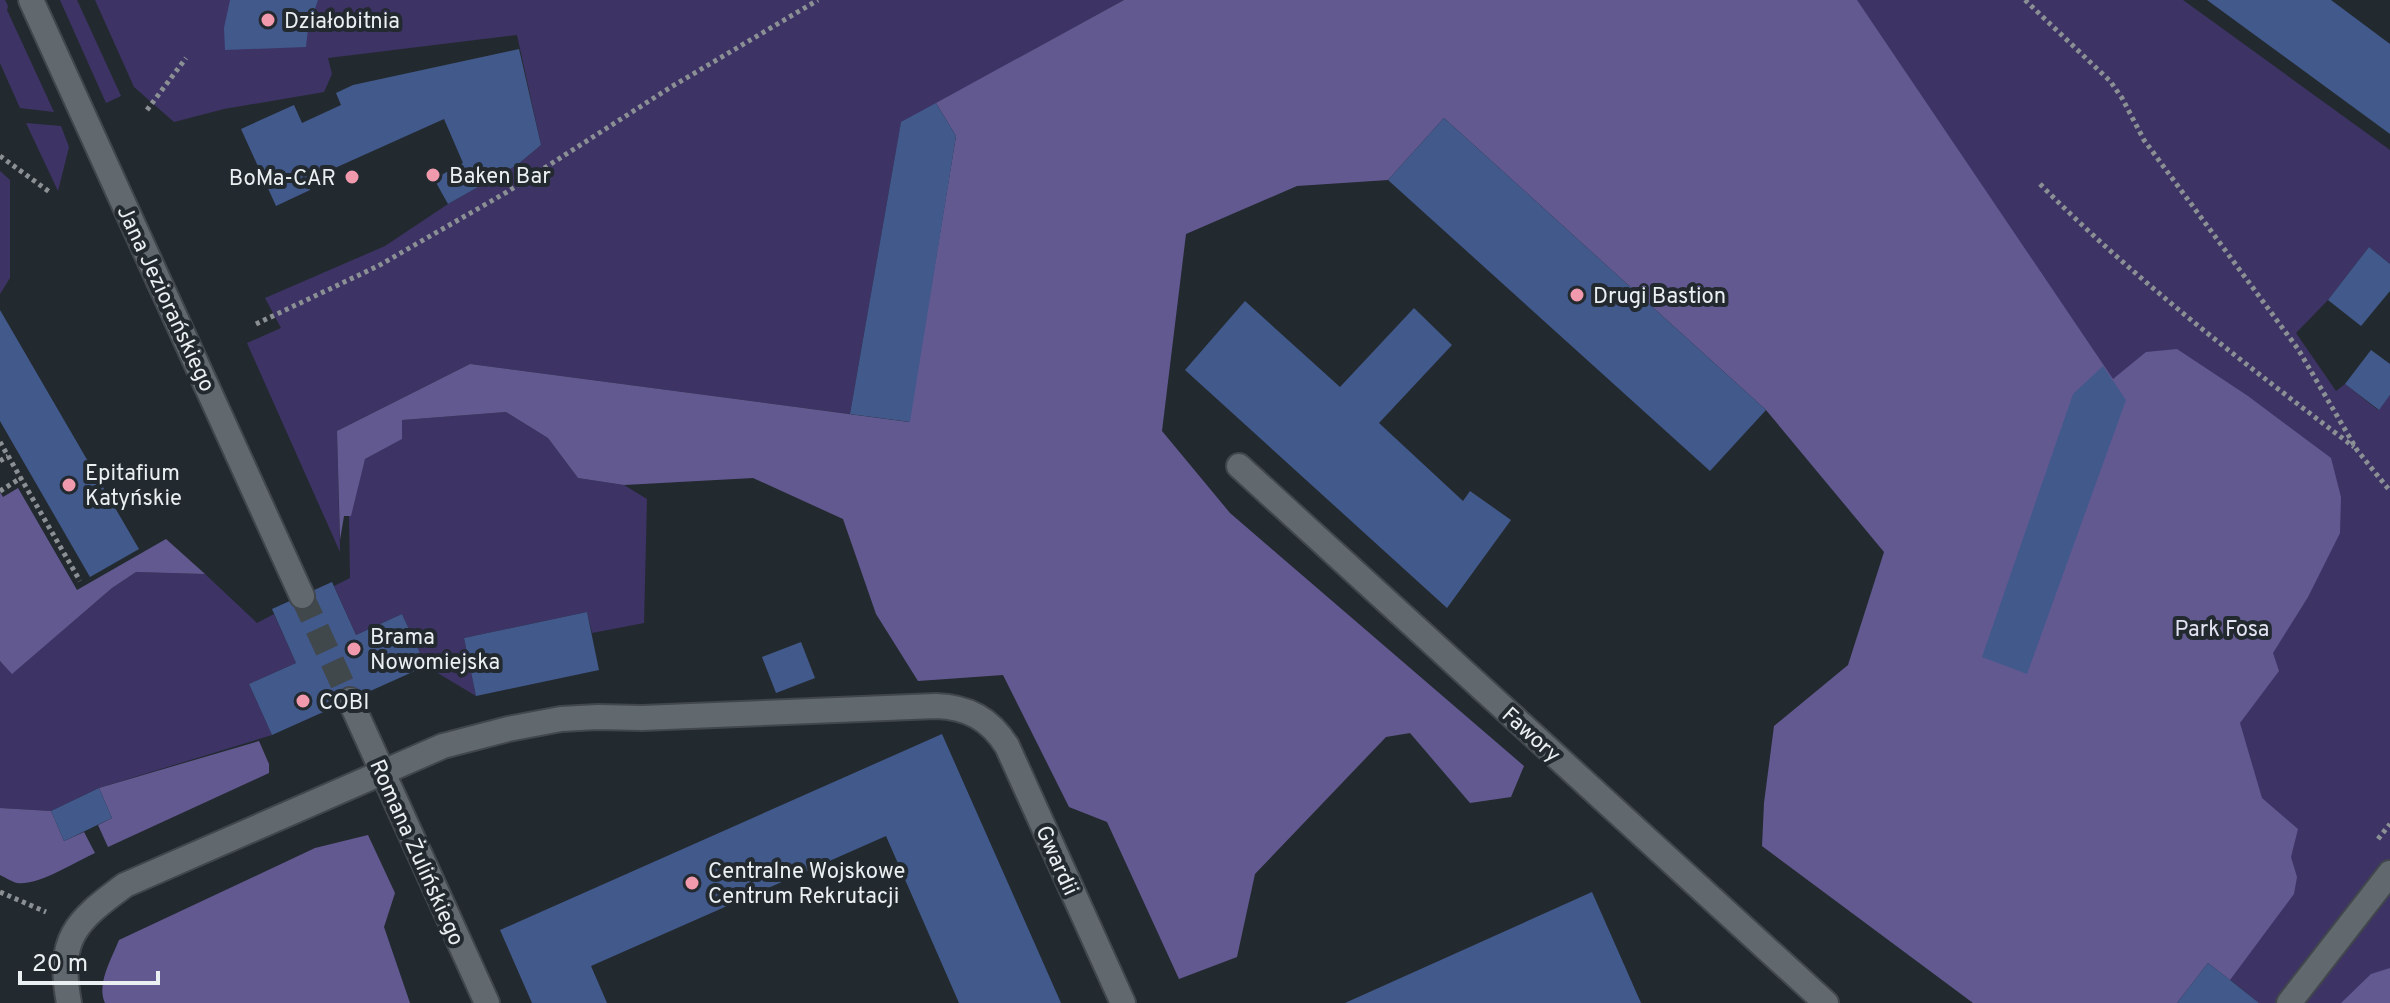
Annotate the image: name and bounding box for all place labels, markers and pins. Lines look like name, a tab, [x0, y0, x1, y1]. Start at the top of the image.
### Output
place label: Działobitnia	[284, 9, 400, 36]
marker: Działobitnia	[259, 11, 277, 29]
place label: Baken Bar	[449, 164, 551, 191]
place label: BoMa-CAR	[229, 166, 336, 193]
marker: Baken Bar	[424, 166, 442, 184]
marker: BoMa-CAR	[343, 168, 361, 186]
place label: Drugi Bastion	[1593, 284, 1726, 311]
marker: Drugi Bastion	[1568, 286, 1586, 304]
place label: Epitafium Katyńskie	[85, 461, 182, 513]
marker: Epitafium Katyńskie	[60, 476, 78, 494]
place label: Brama Nowomiejska	[370, 625, 500, 677]
marker: Brama Nowomiejska	[345, 640, 363, 658]
place label: COBI	[319, 690, 369, 717]
marker: COBI	[294, 692, 312, 710]
place label: Centralne Wojskowe Centrum Rekrutacji	[708, 859, 905, 911]
marker: Centralne Wojskowe Centrum Rekrutacji	[683, 874, 701, 892]

